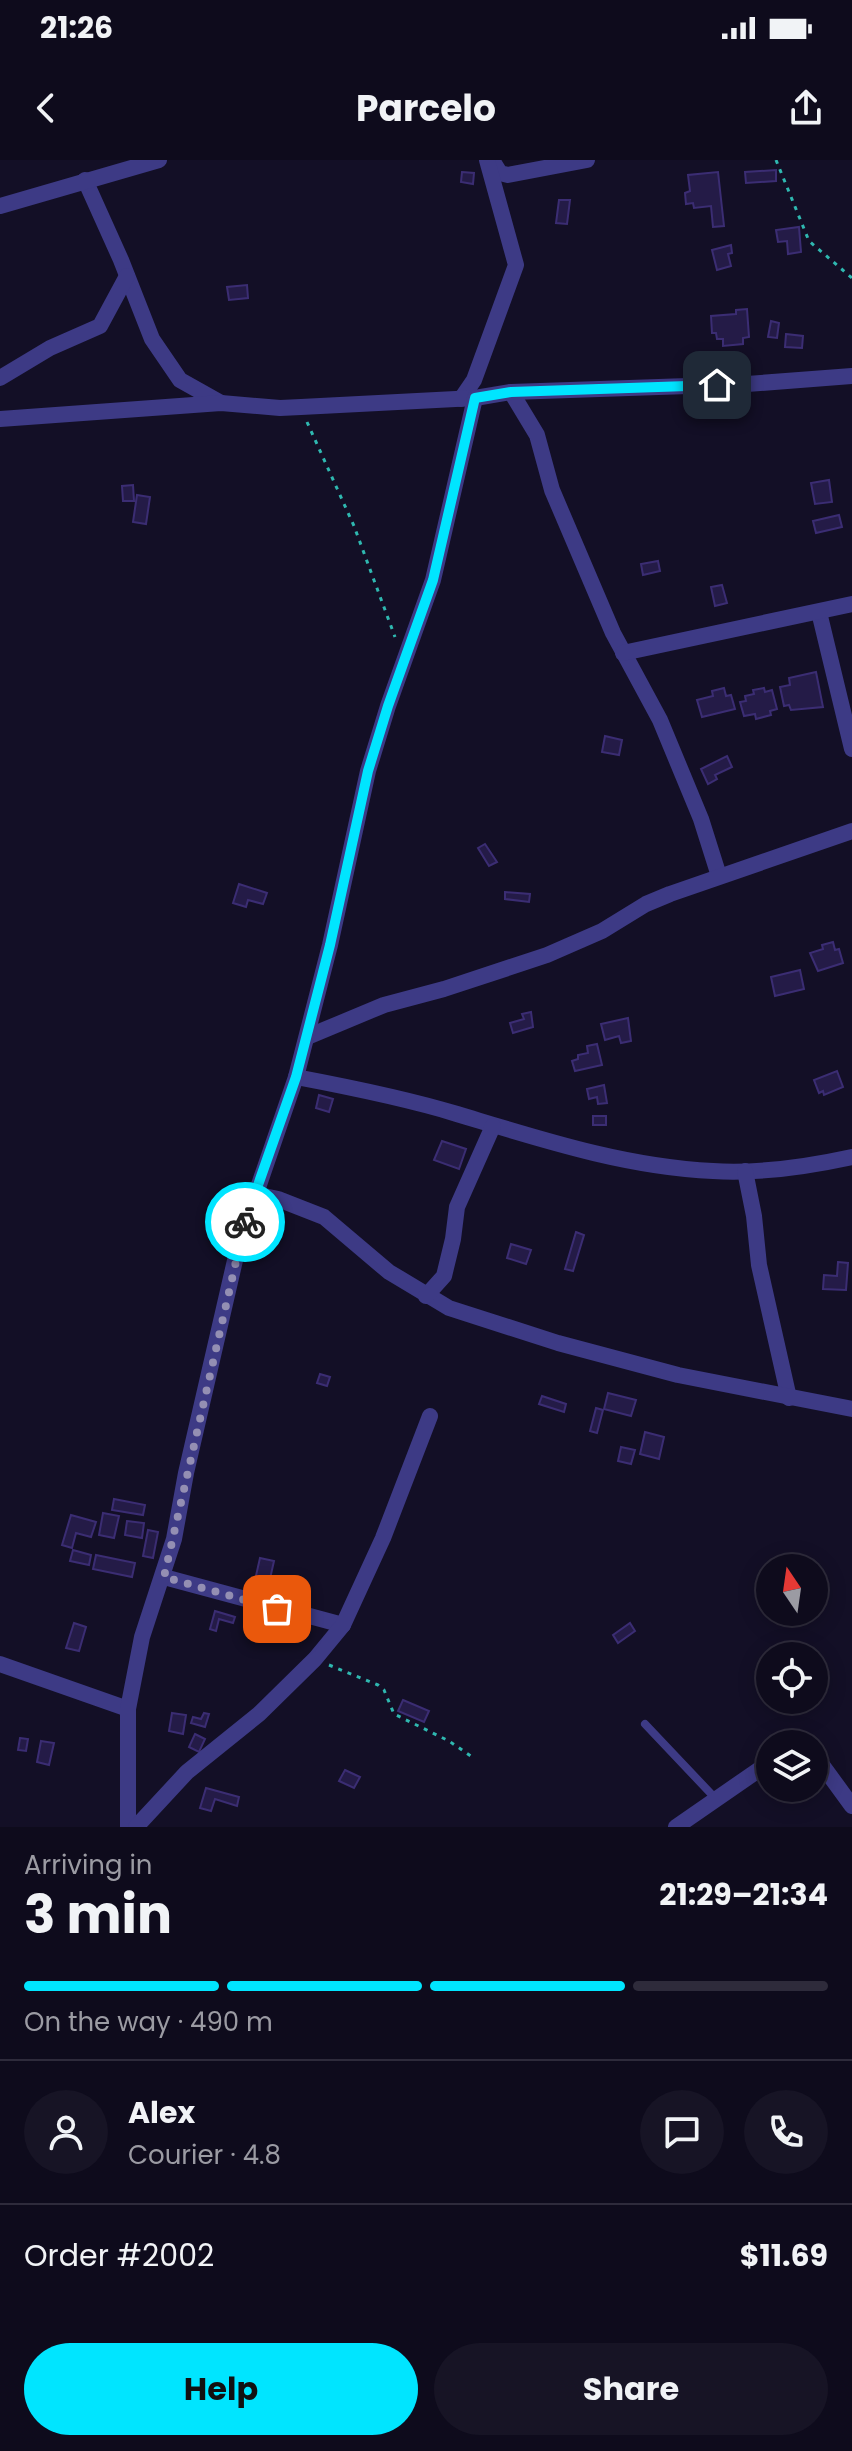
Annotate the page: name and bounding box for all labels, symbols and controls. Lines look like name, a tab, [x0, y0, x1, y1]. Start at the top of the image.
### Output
text: 21:26	[40, 6, 113, 49]
text: Parcelo	[356, 83, 496, 134]
icon: back	[24, 86, 68, 130]
icon: share	[784, 86, 828, 130]
pin	[683, 351, 751, 419]
icon: home	[695, 363, 739, 407]
courier	[205, 1182, 285, 1262]
icon: bike	[223, 1200, 267, 1244]
north arrow	[756, 1554, 828, 1626]
map controls	[756, 1554, 828, 1802]
pin	[243, 1575, 311, 1643]
icon: bag	[255, 1587, 299, 1631]
button: locate	[756, 1642, 828, 1714]
button: layers	[756, 1730, 828, 1802]
text: Arriving in	[24, 1847, 153, 1883]
text: 21:29–21:34	[659, 1873, 828, 1916]
text: 3 min	[24, 1878, 172, 1951]
text: On the way · 490 m	[24, 2004, 273, 2040]
button: person	[24, 2090, 108, 2174]
button: chat	[640, 2090, 724, 2174]
button: phone	[744, 2090, 828, 2174]
text: Alex	[128, 2091, 195, 2134]
text: Courier · 4.8	[128, 2137, 281, 2173]
text: Order #2002	[24, 2234, 214, 2277]
text: $11.69	[740, 2234, 828, 2277]
button: Help	[24, 2343, 418, 2435]
button: Share	[434, 2343, 828, 2435]

